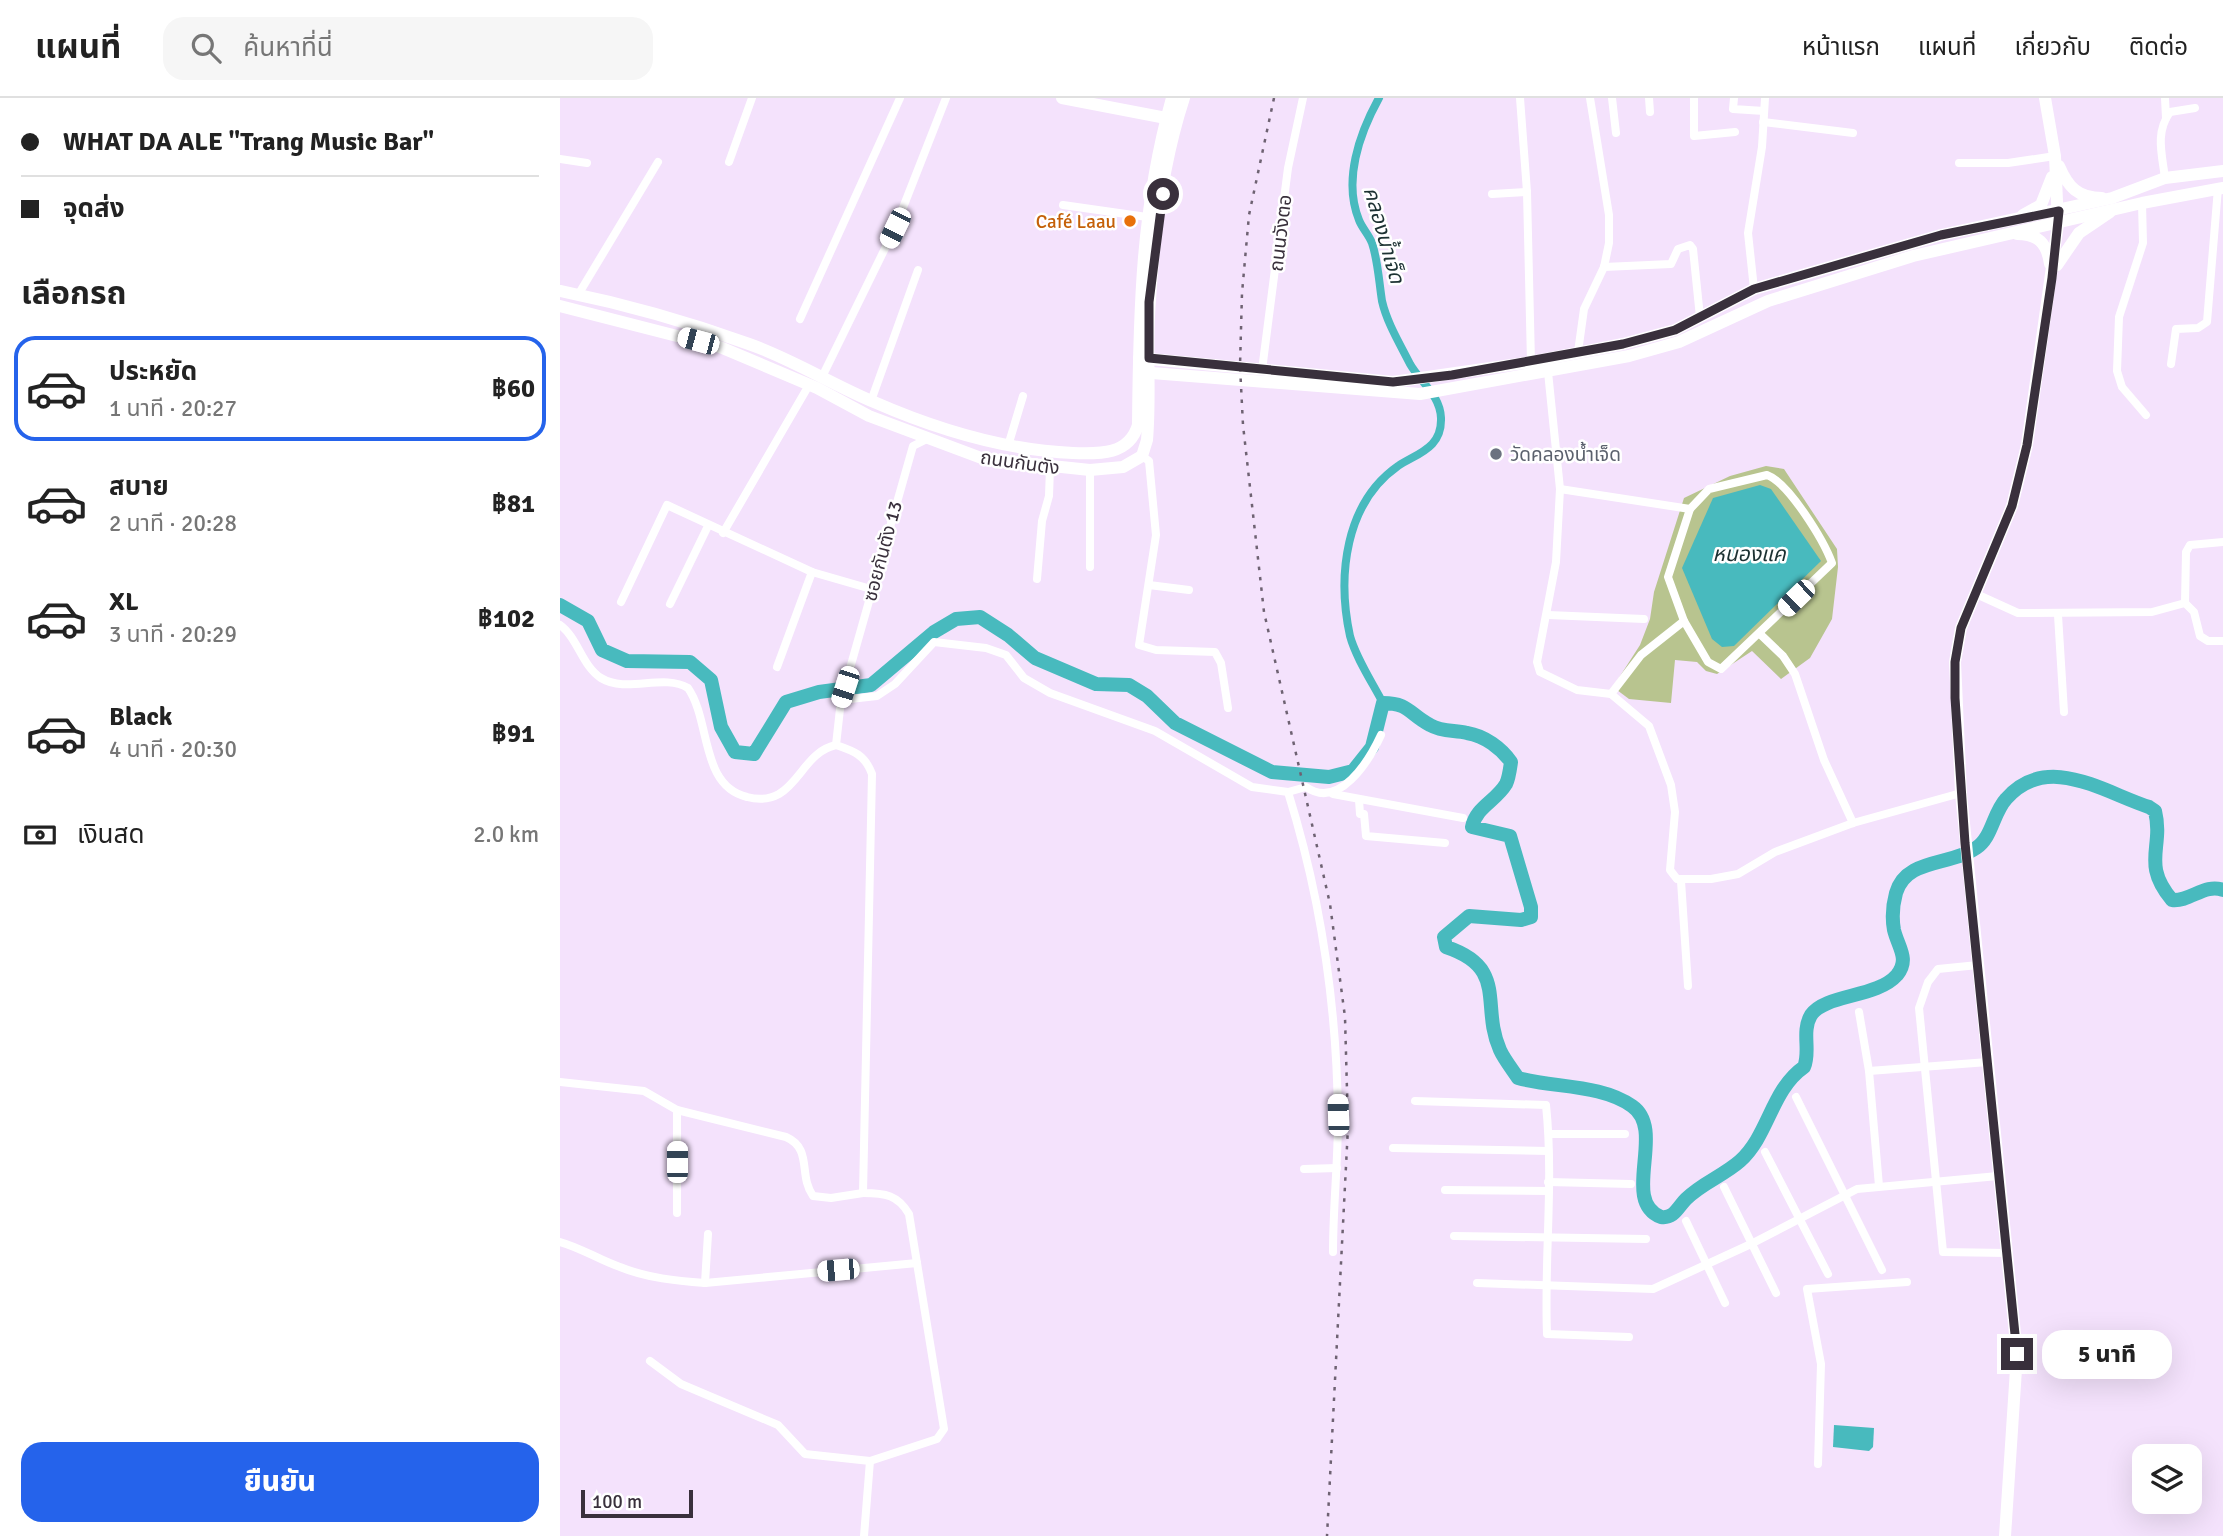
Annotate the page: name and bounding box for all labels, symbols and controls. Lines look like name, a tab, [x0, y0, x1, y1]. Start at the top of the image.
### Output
search box	[163, 17, 653, 80]
text: แผนที่	[35, 27, 121, 68]
icon: search	[187, 29, 225, 67]
text: ค้นหาที่นี่	[243, 32, 333, 64]
text: หน้าแรก	[1802, 32, 1880, 62]
text: แผนที่	[1918, 32, 1976, 62]
text: เกี่ยวกับ	[2014, 32, 2091, 62]
text: ติดต่อ	[2129, 32, 2188, 62]
text: WHAT DA ALE "Trang Music Bar"	[63, 126, 434, 158]
route start	[1147, 178, 1179, 210]
water label: คลองน้ำเจ็ด	[1358, 183, 1412, 287]
text: จุดส่ง	[63, 193, 125, 225]
street label: ถนนวังตอ	[1264, 193, 1298, 273]
car	[877, 205, 914, 251]
place label: Café Laau	[1036, 210, 1116, 234]
marker: Café Laau	[1122, 213, 1138, 229]
text: เลือกรถ	[21, 274, 126, 313]
car	[675, 325, 722, 357]
text: ประหยัด	[109, 356, 197, 388]
icon: car	[25, 357, 88, 420]
text: ฿60	[492, 373, 535, 405]
text: 1 นาที · 20:27	[109, 394, 237, 423]
place label: วัดคลองน้ำเจ็ด	[1510, 441, 1621, 467]
street label: ถนนกันตัง	[979, 446, 1061, 480]
marker: วัดคลองน้ำเจ็ด	[1488, 446, 1504, 462]
text: สบาย	[109, 471, 169, 503]
icon: car	[25, 472, 88, 535]
text: ฿81	[492, 488, 535, 520]
street label: ซอยกันตัง 13	[858, 499, 908, 604]
text: 2 นาที · 20:28	[109, 509, 237, 538]
water label: หนองแค	[1712, 541, 1787, 567]
car	[1774, 576, 1819, 620]
text: XL	[109, 586, 139, 618]
icon: car	[25, 587, 88, 650]
text: ฿102	[478, 603, 535, 635]
text: 3 นาที · 20:29	[109, 620, 237, 649]
car	[829, 664, 862, 710]
text: Black	[109, 701, 172, 733]
icon: car	[25, 702, 88, 765]
text: ฿91	[492, 718, 535, 750]
text: 4 นาที · 20:30	[109, 735, 237, 764]
icon: cash	[21, 816, 59, 854]
text: เงินสด	[77, 819, 144, 851]
text: 2.0 km	[473, 820, 539, 849]
car	[1327, 1094, 1350, 1136]
car	[667, 1141, 688, 1183]
car	[817, 1258, 860, 1282]
callout: 5 นาที	[2042, 1330, 2171, 1378]
route end	[2001, 1338, 2033, 1370]
text: 5 นาที	[2078, 1340, 2136, 1369]
button: ยืนยัน	[21, 1442, 539, 1522]
map controls	[2132, 1444, 2202, 1514]
button: layers	[2132, 1444, 2202, 1514]
scale bar	[581, 1487, 693, 1519]
text: 100 m	[592, 1490, 642, 1514]

